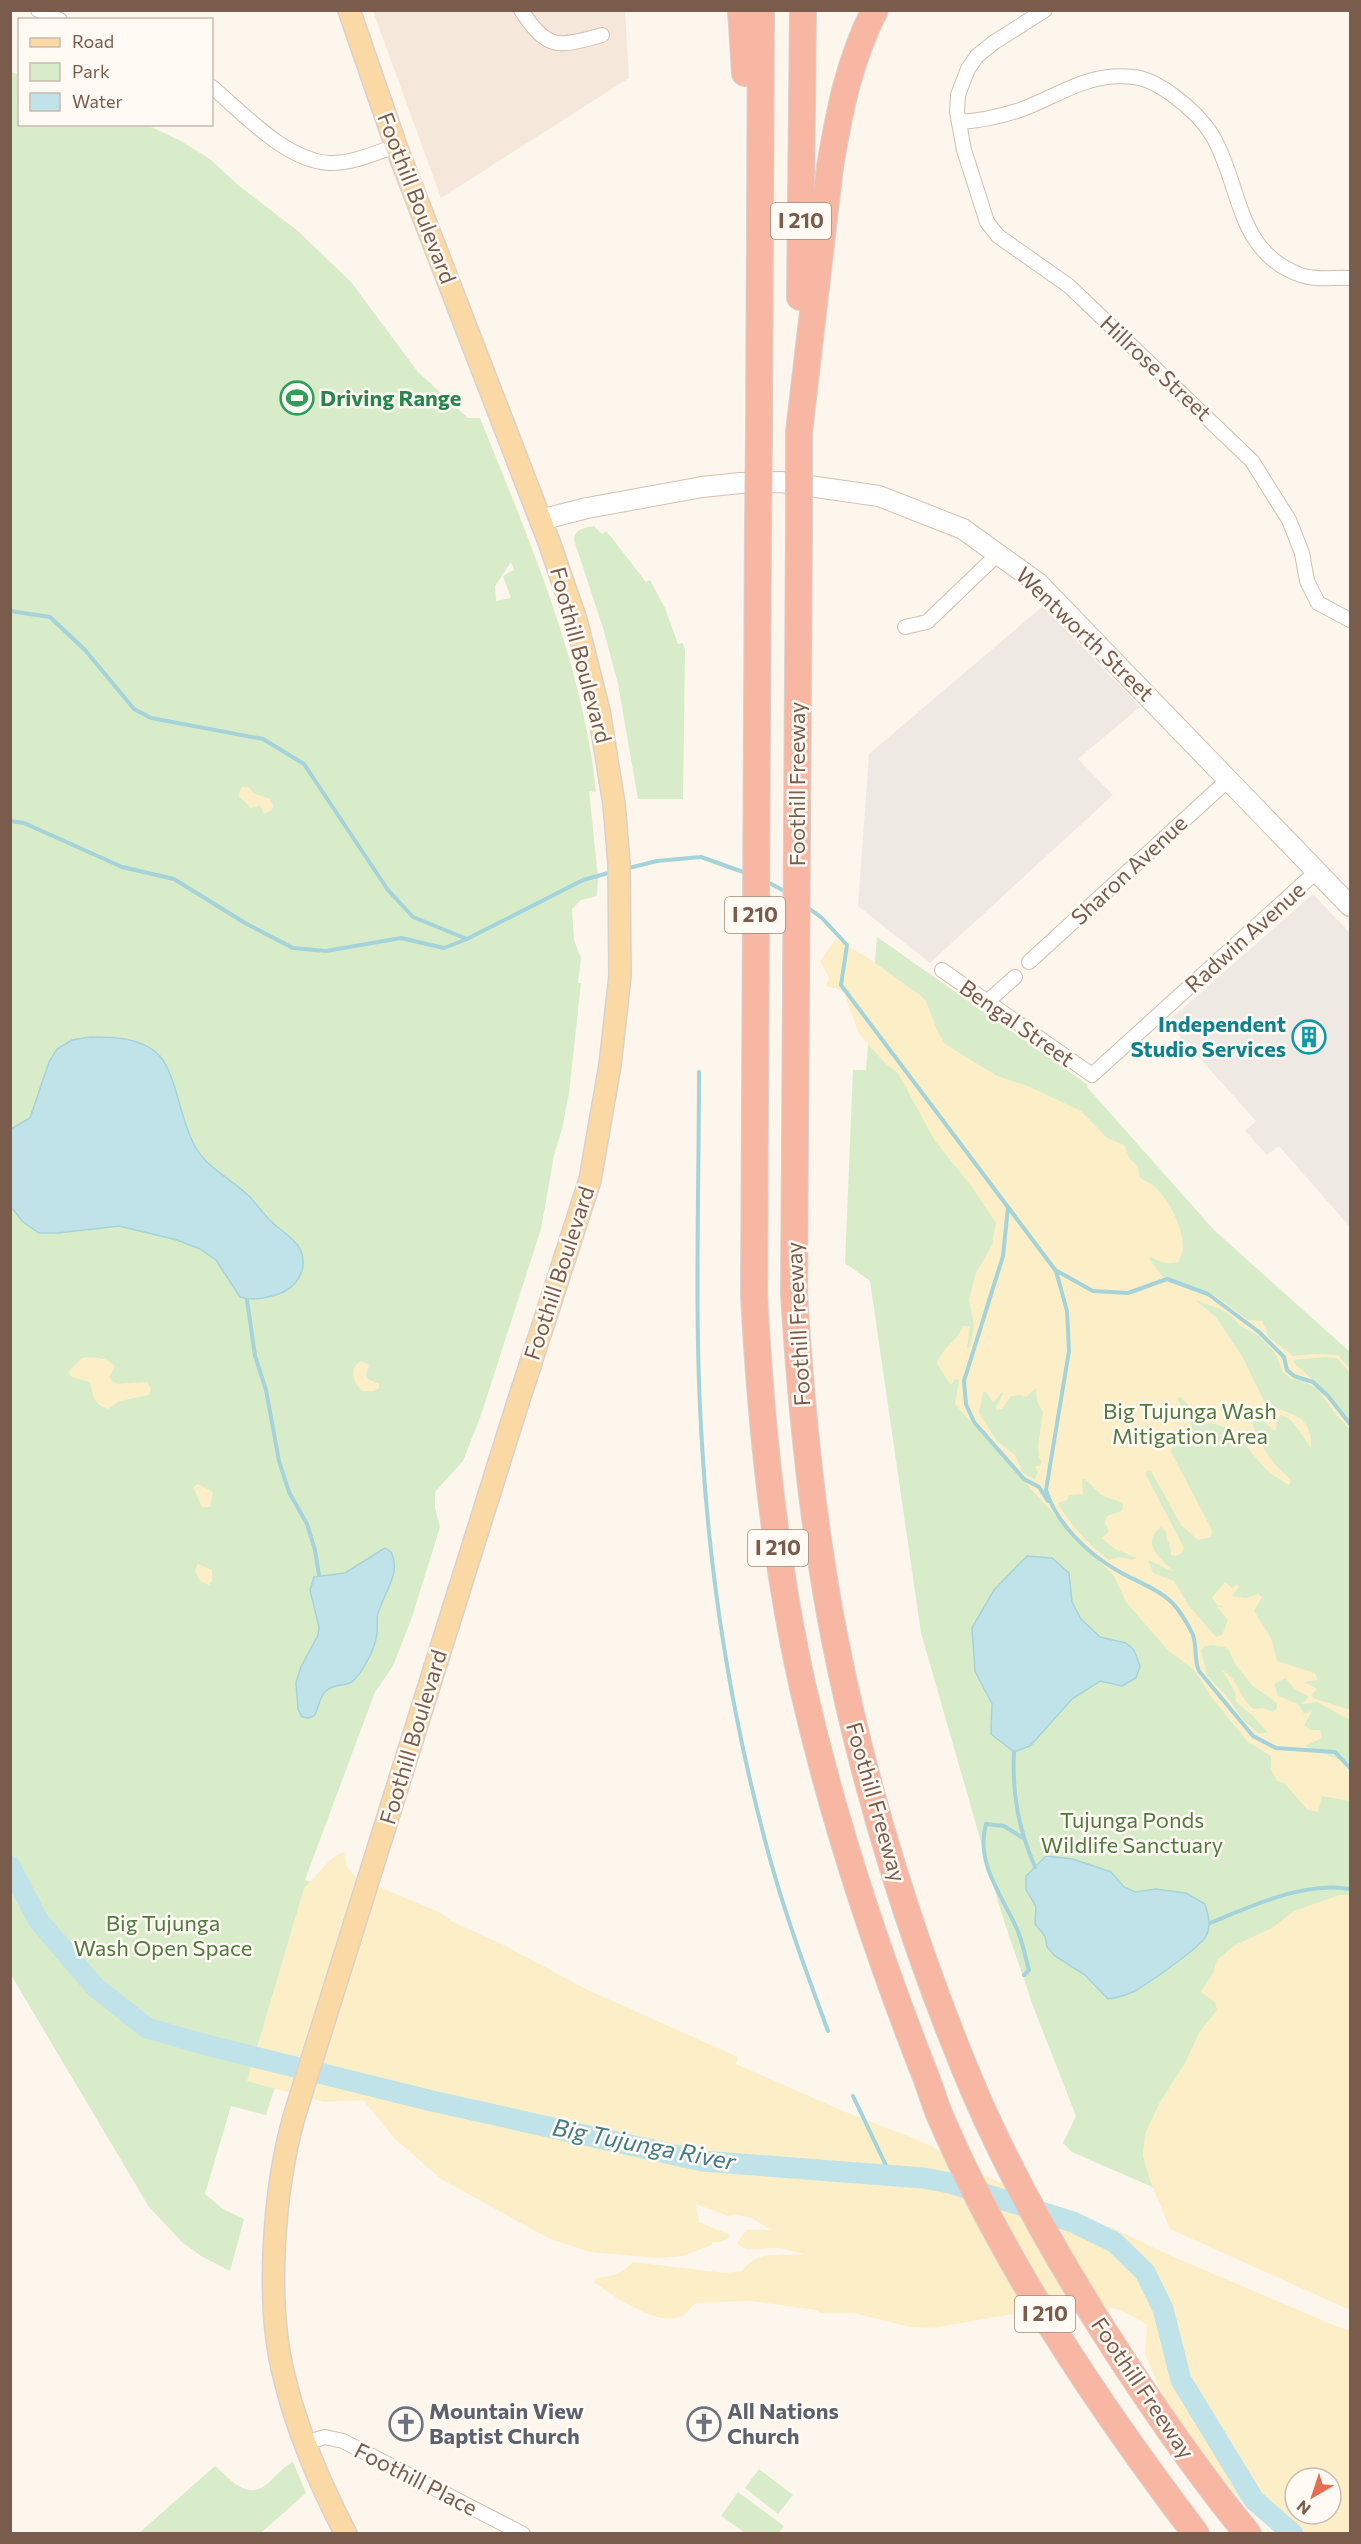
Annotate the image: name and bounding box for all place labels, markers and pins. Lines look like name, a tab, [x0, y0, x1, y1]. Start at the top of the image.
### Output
sports icon: Driving Range	[279, 380, 315, 416]
place label: Driving Range	[320, 384, 461, 411]
place label: Independent Studio Services	[1130, 1010, 1286, 1062]
building icon: Independent Studio Services	[1291, 1019, 1327, 1055]
place label: Mountain View Baptist Church	[429, 2397, 584, 2449]
place label: All Nations Church	[727, 2397, 839, 2449]
church icon: Mountain View Baptist Church	[388, 2406, 424, 2442]
church icon: All Nations Church	[686, 2406, 722, 2442]

